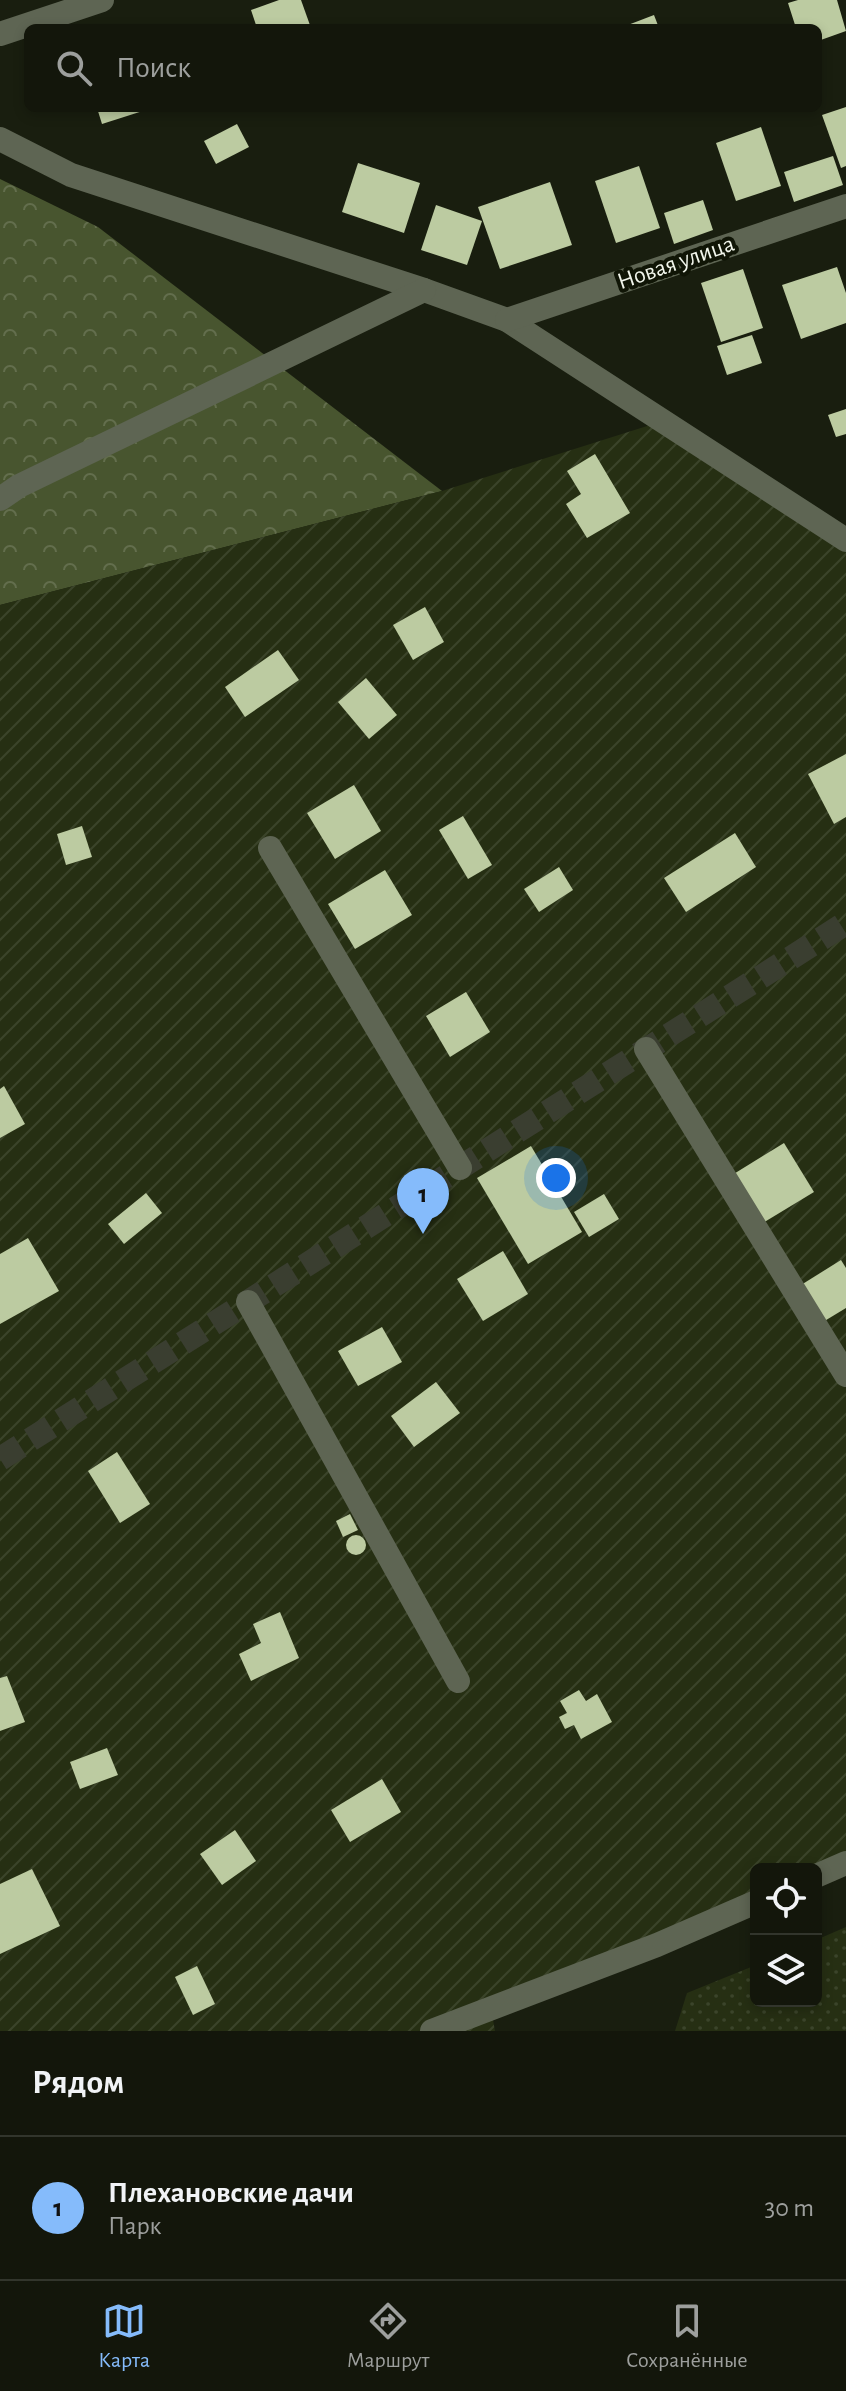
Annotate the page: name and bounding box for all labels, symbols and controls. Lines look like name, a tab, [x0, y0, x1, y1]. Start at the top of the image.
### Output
search box	[24, 24, 822, 112]
icon: search	[52, 46, 96, 90]
text: Поиск	[116, 53, 191, 83]
street label: Новая улица	[614, 232, 738, 294]
your location	[536, 1158, 576, 1198]
pin: 1	[397, 1168, 449, 1234]
map controls	[750, 1863, 822, 2007]
button: locate	[750, 1863, 822, 1935]
button: layers	[750, 1935, 822, 2007]
text: Рядом	[32, 2066, 124, 2100]
text: Плехановские дачи	[108, 2178, 354, 2208]
text: 1	[53, 2195, 63, 2221]
text: 30 m	[764, 2195, 814, 2221]
text: Парк	[108, 2213, 161, 2239]
tab: Карта	[98, 2299, 150, 2373]
tab: Маршрут	[347, 2299, 429, 2373]
tab: Сохранённые	[626, 2299, 748, 2373]

